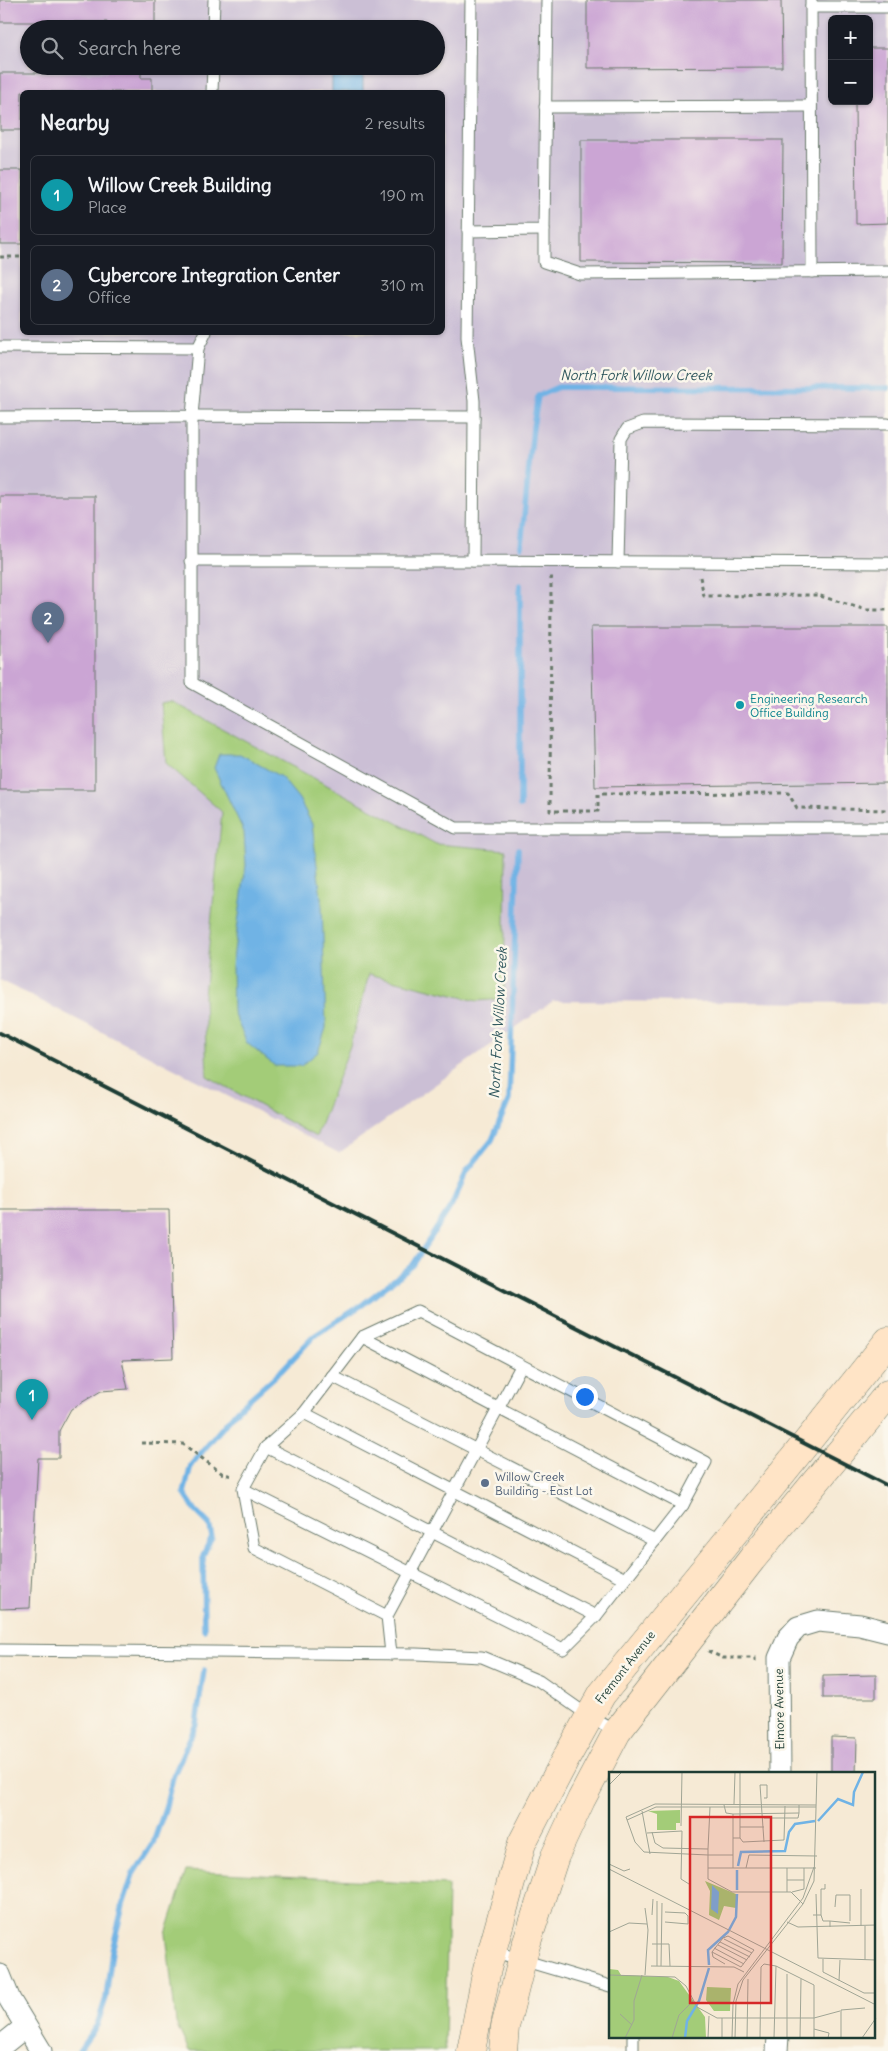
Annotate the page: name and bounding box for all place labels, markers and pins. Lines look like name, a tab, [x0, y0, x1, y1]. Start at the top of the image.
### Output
pin: 2	[32, 602, 64, 643]
place label: Engineering Research Office Building	[750, 691, 868, 720]
marker: Engineering Research Office Building	[734, 699, 746, 711]
pin: 1	[16, 1379, 48, 1420]
place label: Willow Creek Building - East Lot	[495, 1469, 593, 1498]
marker: Willow Creek Building - East Lot	[479, 1477, 491, 1489]

